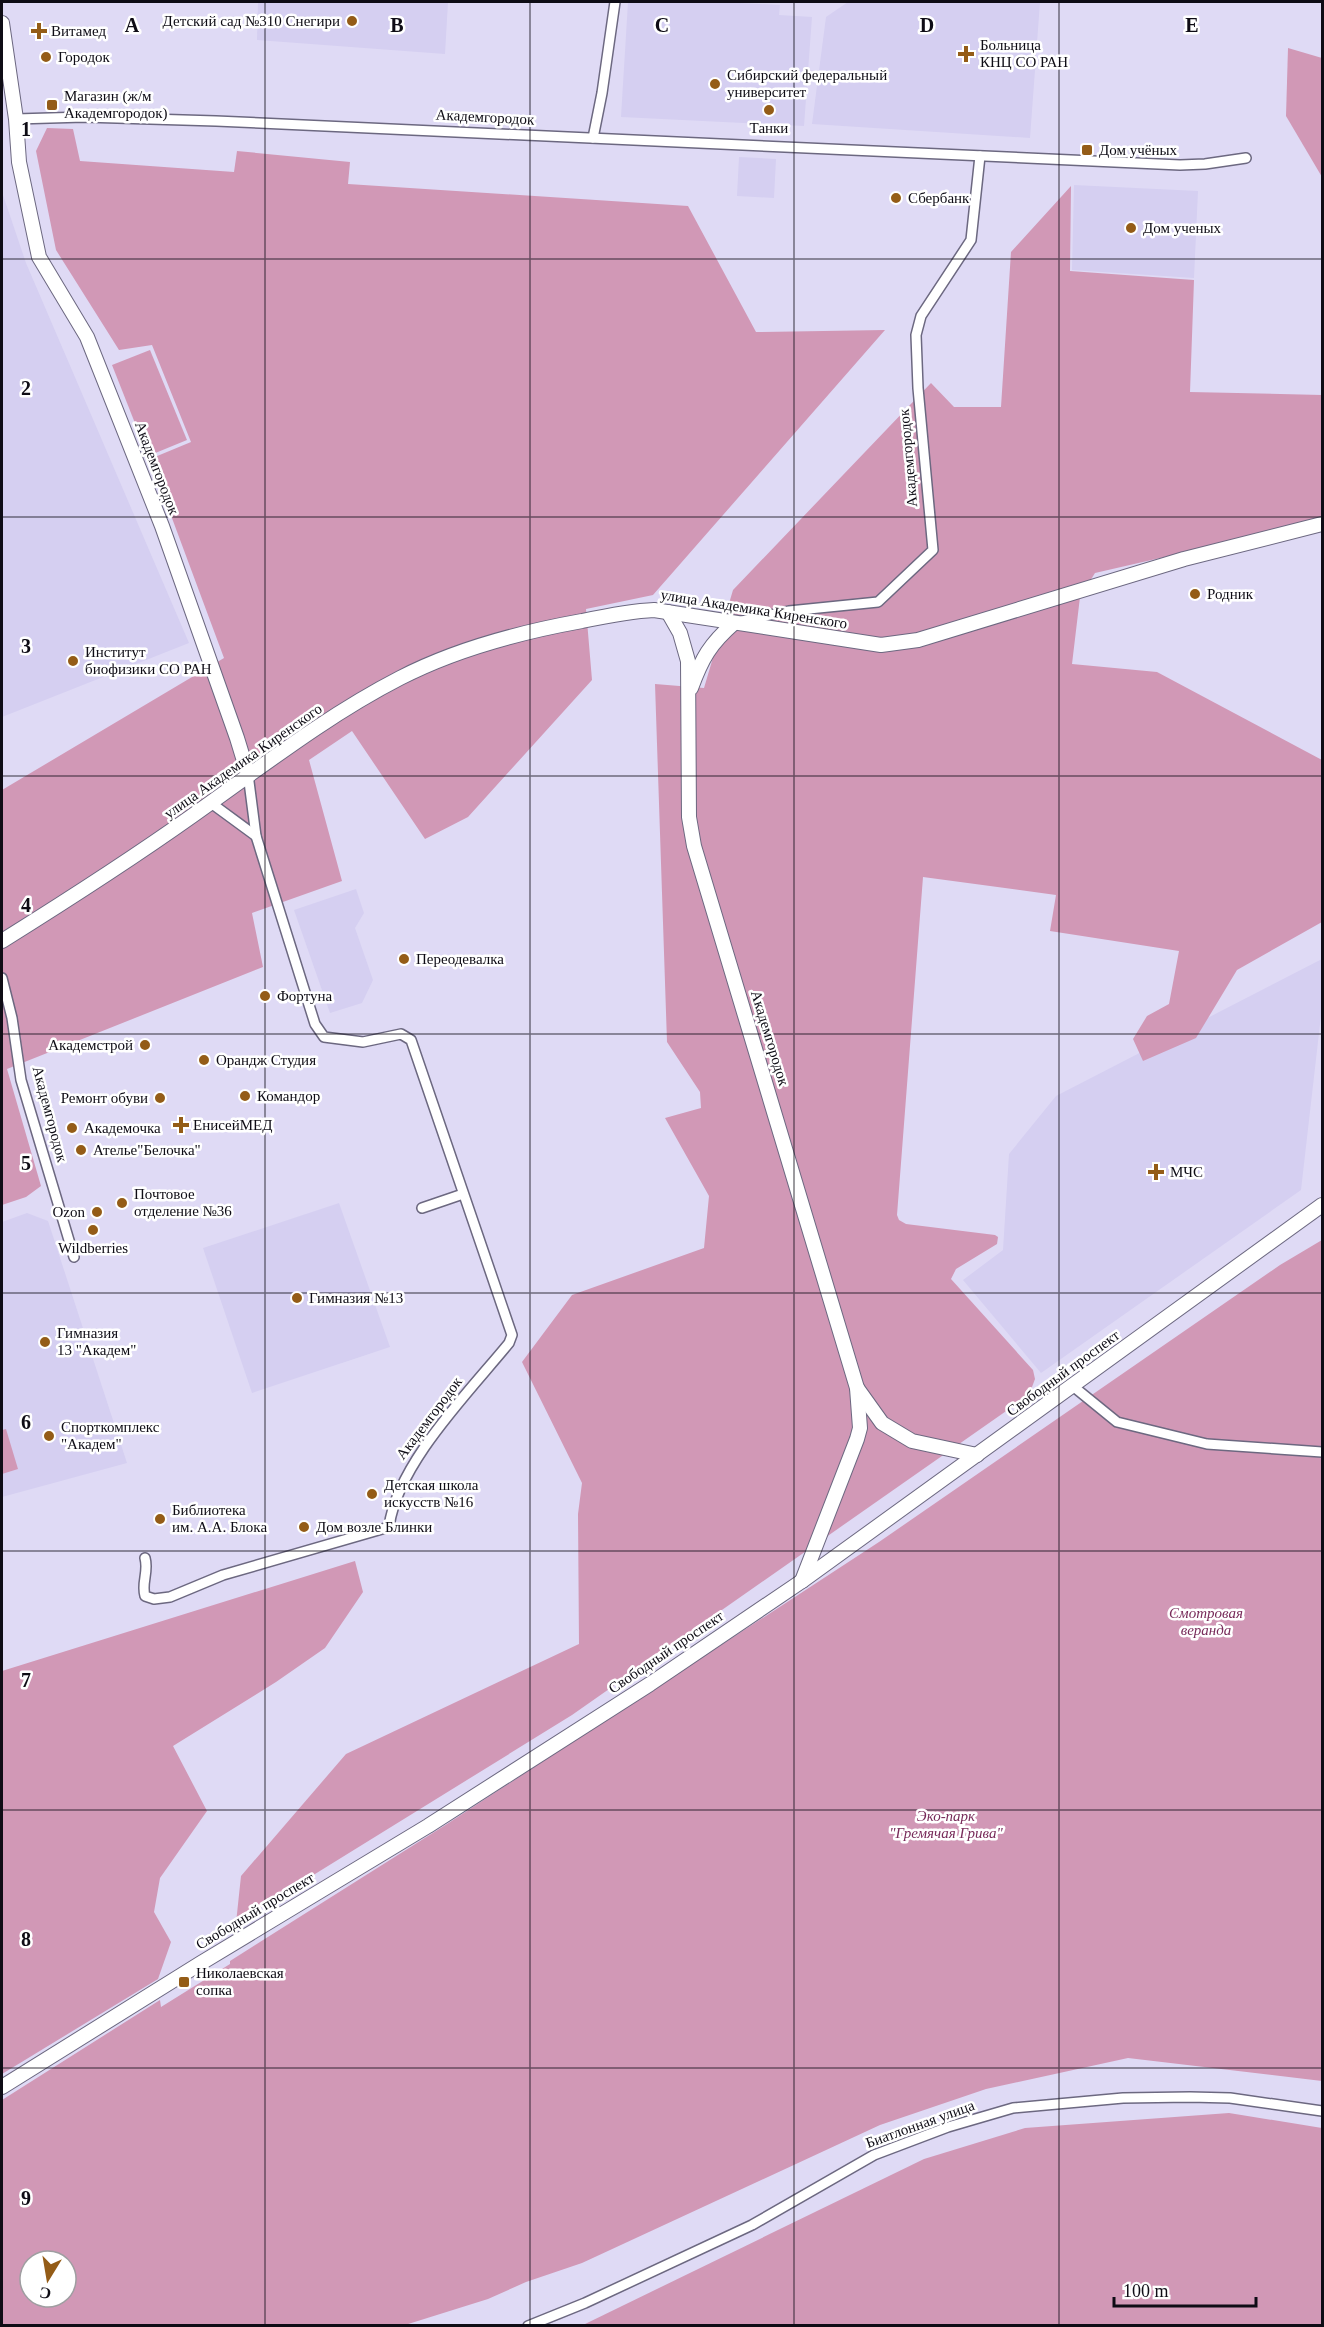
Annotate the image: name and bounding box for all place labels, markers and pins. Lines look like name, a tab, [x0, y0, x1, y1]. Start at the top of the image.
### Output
place label: Детский сад №310 Снегири	[163, 13, 340, 29]
marker: Детский сад №310 Снегири	[345, 14, 359, 28]
place label: Витамед	[51, 23, 106, 39]
marker: Витамед	[32, 24, 46, 38]
place label: Больница КНЦ СО РАН	[980, 37, 1068, 70]
marker: Больница КНЦ СО РАН	[957, 45, 975, 63]
place label: Городок	[58, 49, 111, 65]
marker: Городок	[39, 50, 53, 64]
place label: Сибирский федеральный университет	[727, 67, 887, 100]
marker: Сибирский федеральный университет	[708, 77, 722, 91]
place label: Магазин (ж/м Академгородок)	[64, 88, 168, 122]
marker: Магазин (ж/м Академгородок)	[45, 98, 59, 112]
marker: Танки	[762, 103, 776, 117]
place label: Танки	[750, 120, 788, 136]
place label: Дом учёных	[1099, 142, 1177, 158]
marker: Дом учёных	[1080, 143, 1094, 157]
place label: Сбербанк	[908, 190, 970, 206]
marker: Сбербанк	[889, 191, 903, 205]
place label: Дом ученых	[1143, 220, 1221, 236]
marker: Дом ученых	[1124, 221, 1138, 235]
place label: Родник	[1207, 586, 1254, 602]
marker: Родник	[1188, 587, 1202, 601]
place label: Институт биофизики СО РАН	[85, 644, 212, 677]
marker: Институт биофизики СО РАН	[66, 654, 80, 668]
place label: Переодевалка	[416, 951, 504, 967]
marker: Переодевалка	[397, 952, 411, 966]
place label: Фортуна	[277, 988, 333, 1004]
marker: Фортуна	[258, 989, 272, 1003]
place label: Академстрой	[48, 1037, 133, 1053]
marker: Академстрой	[138, 1038, 152, 1052]
place label: Орандж Студия	[216, 1052, 316, 1068]
marker: Орандж Студия	[197, 1053, 211, 1067]
place label: Командор	[257, 1088, 320, 1104]
marker: Командор	[238, 1089, 252, 1103]
place label: Ремонт обуви	[61, 1090, 148, 1106]
marker: Ремонт обуви	[153, 1091, 167, 1105]
place label: ЕнисейМЕД	[193, 1117, 272, 1133]
marker: ЕнисейМЕД	[174, 1118, 188, 1132]
place label: Академочка	[84, 1120, 161, 1136]
marker: Академочка	[65, 1121, 79, 1135]
place label: Ателье"Белочка"	[93, 1142, 201, 1158]
marker: Ателье"Белочка"	[74, 1143, 88, 1157]
marker: МЧС	[1147, 1163, 1165, 1181]
place label: МЧС	[1170, 1164, 1203, 1180]
place label: Почтовое отделение №36	[134, 1186, 232, 1219]
marker: Почтовое отделение №36	[115, 1196, 129, 1210]
place label: Ozon	[53, 1204, 85, 1220]
marker: Ozon	[90, 1205, 104, 1219]
marker: Wildberries	[86, 1223, 100, 1237]
place label: Wildberries	[58, 1240, 128, 1256]
place label: Гимназия №13	[309, 1290, 403, 1306]
marker: Гимназия №13	[290, 1291, 304, 1305]
place label: Гимназия 13 "Академ"	[57, 1325, 136, 1358]
marker: Гимназия 13 "Академ"	[38, 1335, 52, 1349]
place label: Спорткомплекс "Академ"	[61, 1419, 160, 1452]
marker: Спорткомплекс "Академ"	[42, 1429, 56, 1443]
place label: Детская школа искусств №16	[384, 1477, 479, 1510]
marker: Детская школа искусств №16	[365, 1487, 379, 1501]
place label: Библиотека им. А.А. Блока	[172, 1502, 267, 1535]
marker: Библиотека им. А.А. Блока	[153, 1512, 167, 1526]
place label: Дом возле Блинки	[316, 1519, 432, 1535]
marker: Дом возле Блинки	[297, 1520, 311, 1534]
place label: Николаевская сопка	[196, 1965, 284, 1998]
marker: Николаевская сопка	[177, 1975, 191, 1989]

